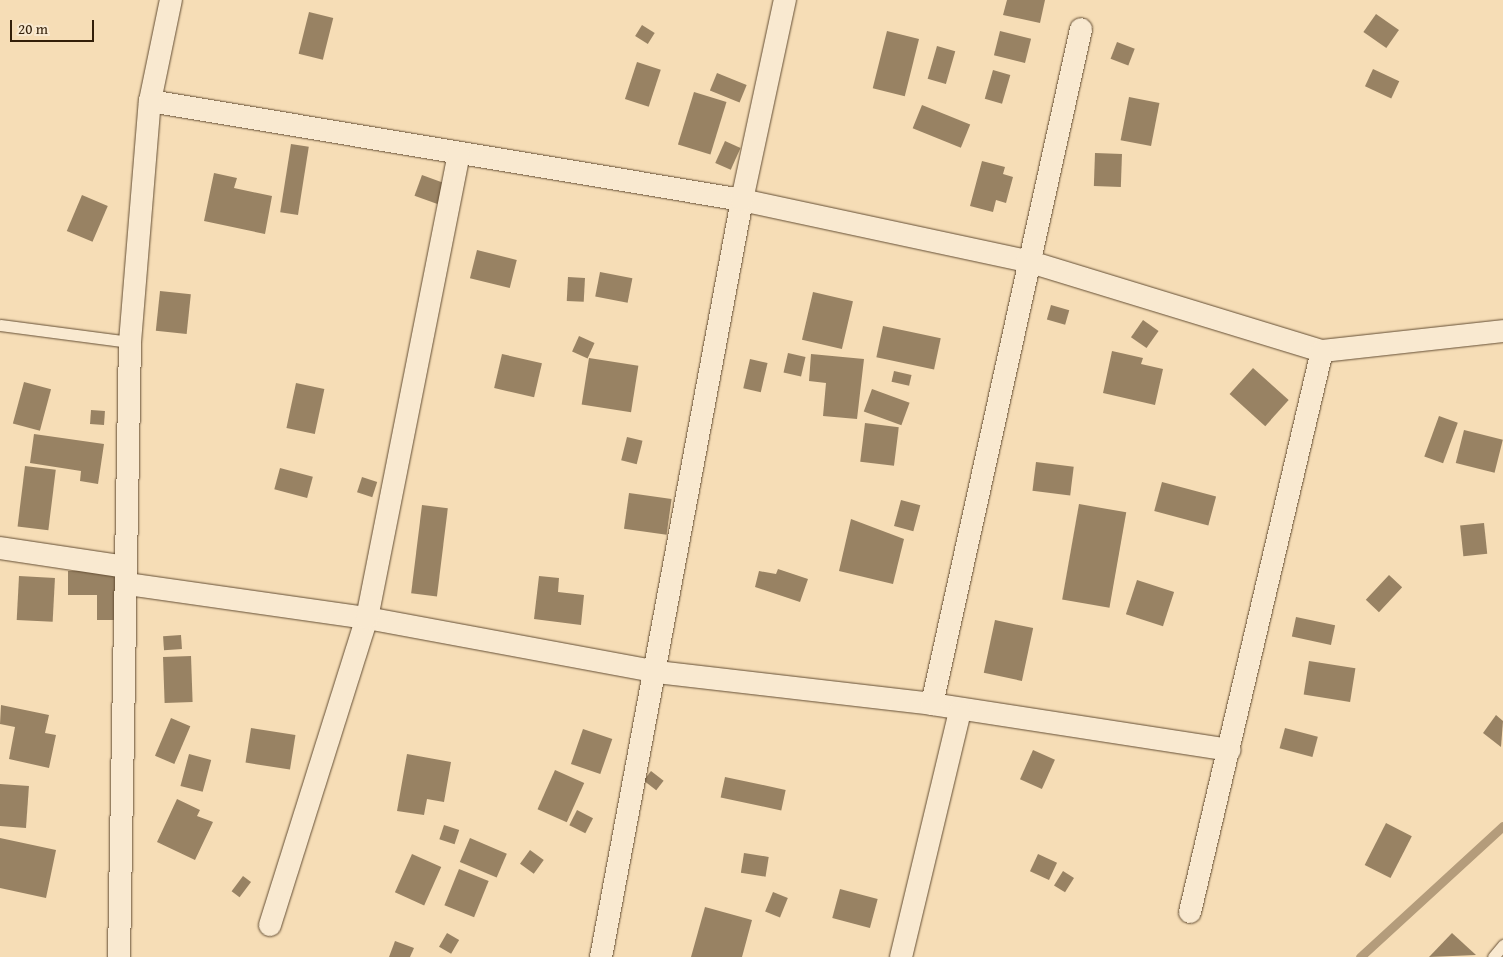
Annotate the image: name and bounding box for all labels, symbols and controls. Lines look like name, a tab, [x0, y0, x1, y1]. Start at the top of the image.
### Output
scale bar	[12, 10, 96, 42]
text: 20 m	[18, 18, 48, 39]

